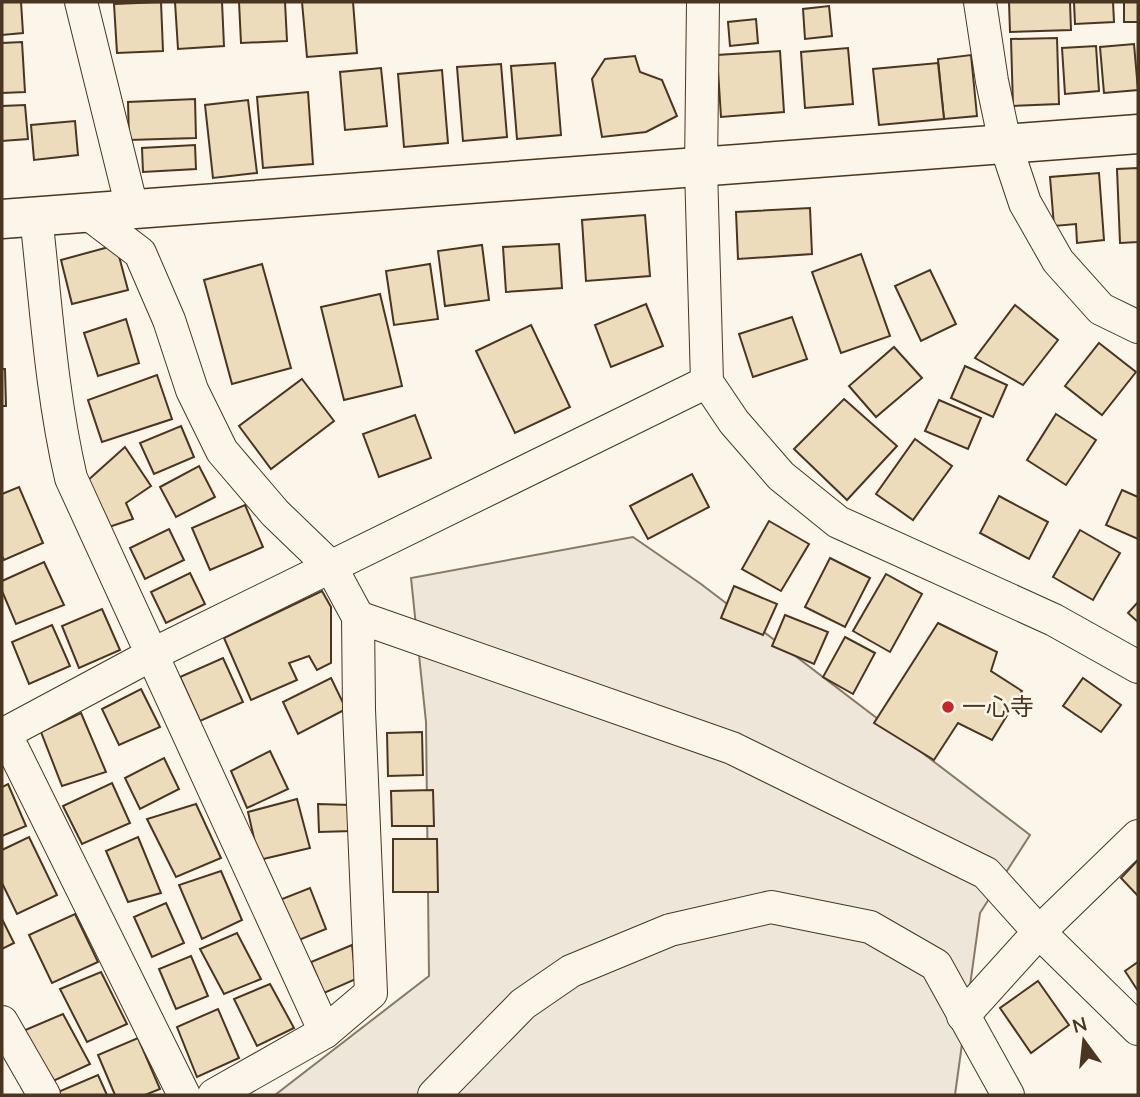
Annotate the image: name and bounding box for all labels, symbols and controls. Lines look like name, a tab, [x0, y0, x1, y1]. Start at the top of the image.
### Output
place label: 一心寺	[962, 691, 1034, 723]
marker: 一心寺	[940, 699, 956, 715]
north arrow	[1049, 1006, 1119, 1076]
text: N	[1070, 1011, 1090, 1040]

